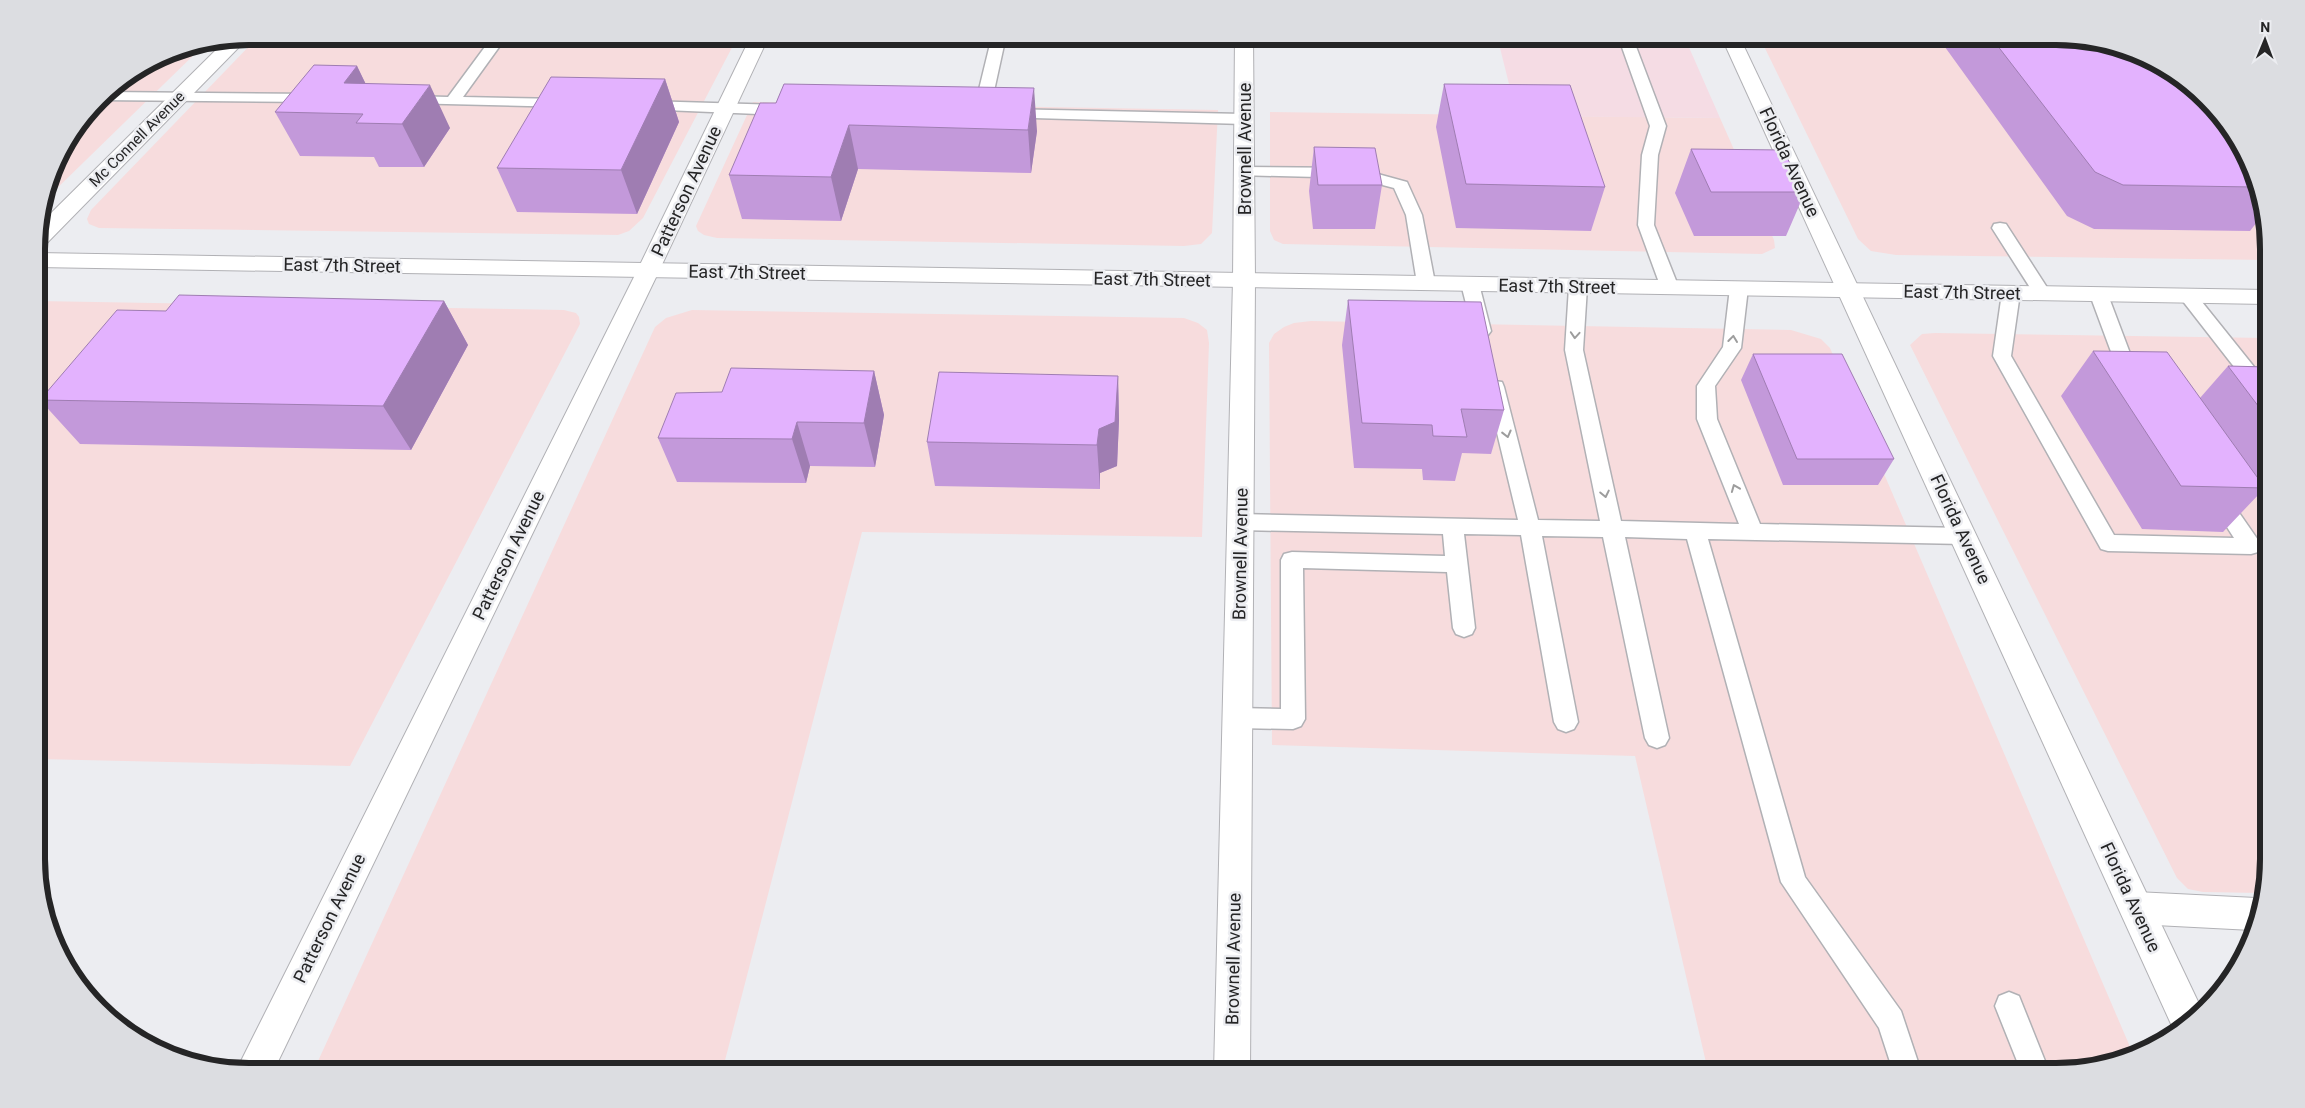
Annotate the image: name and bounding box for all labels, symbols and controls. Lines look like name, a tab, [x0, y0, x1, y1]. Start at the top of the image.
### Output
north arrow	[2240, 15, 2290, 65]
text: N	[2260, 19, 2270, 35]
street label: Brownell Avenue	[1234, 83, 1255, 215]
street label: Mc Connell Avenue	[86, 88, 188, 190]
street label: Florida Avenue	[1755, 104, 1825, 220]
street label: Patterson Avenue	[647, 123, 725, 259]
street label: East 7th Street	[283, 253, 401, 277]
street label: East 7th Street	[688, 260, 806, 284]
street label: East 7th Street	[1093, 267, 1211, 291]
street label: East 7th Street	[1498, 274, 1616, 298]
street label: East 7th Street	[1903, 280, 2021, 304]
one-way arrow	[1570, 331, 1581, 339]
one-way arrow	[1727, 334, 1738, 342]
one-way arrow	[1501, 429, 1512, 438]
street label: Florida Avenue	[1926, 471, 1996, 587]
one-way arrow	[1731, 484, 1741, 492]
street label: Patterson Avenue	[468, 487, 548, 623]
street label: Brownell Avenue	[1228, 488, 1252, 620]
one-way arrow	[1599, 490, 1610, 499]
street label: Florida Avenue	[2096, 839, 2166, 955]
street label: Patterson Avenue	[289, 850, 369, 986]
street label: Brownell Avenue	[1221, 893, 1245, 1025]

